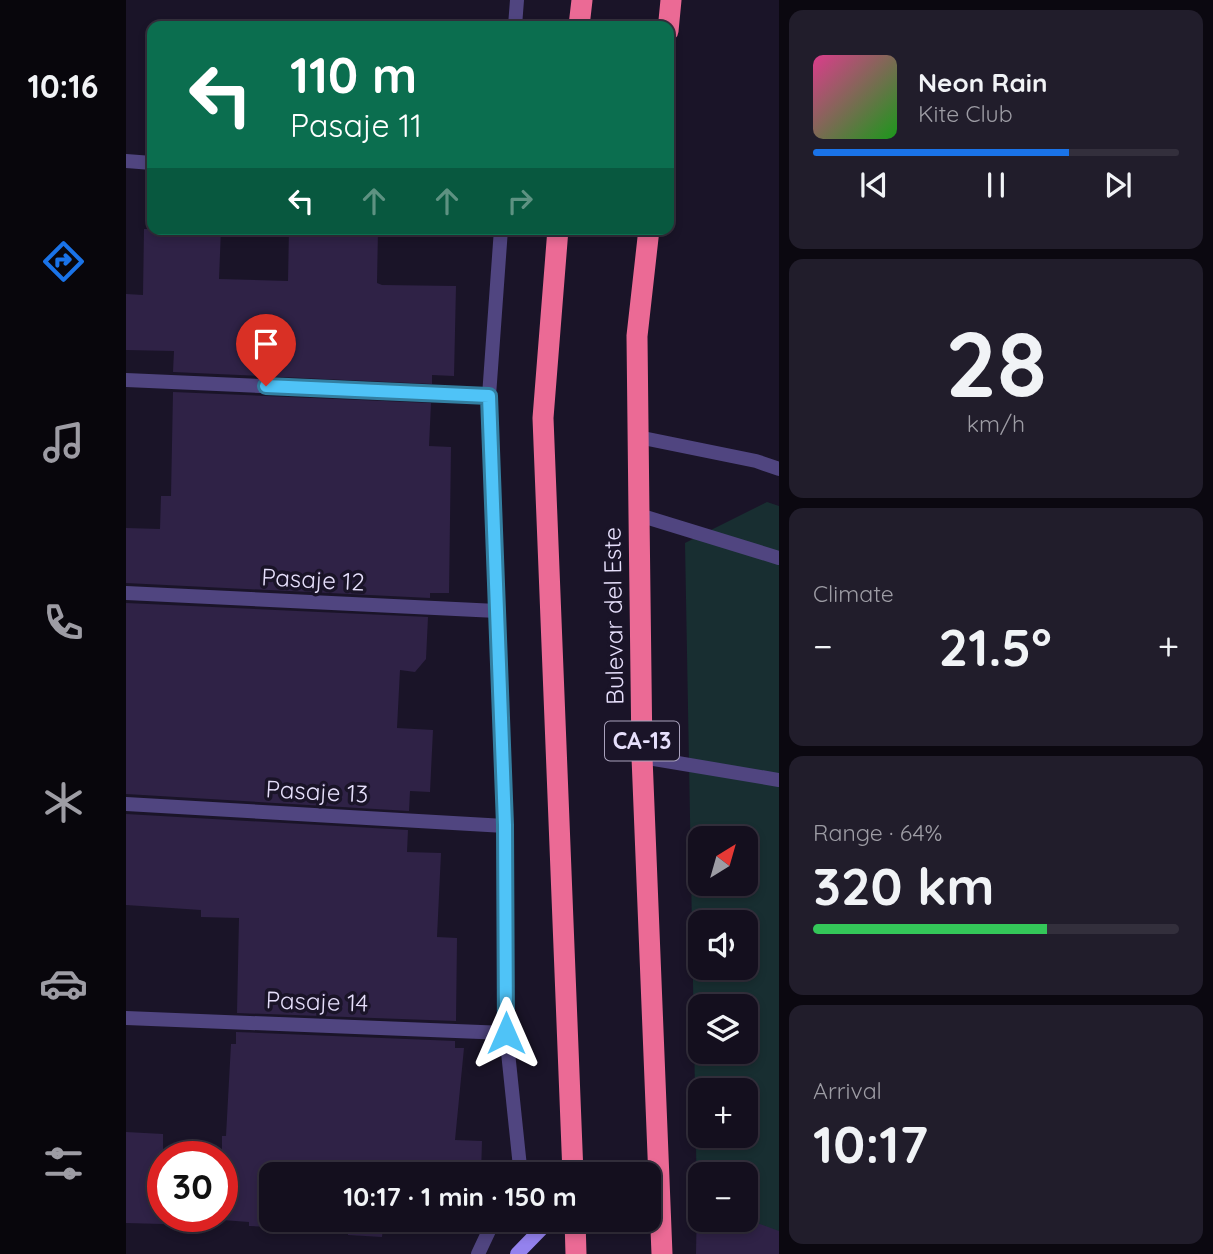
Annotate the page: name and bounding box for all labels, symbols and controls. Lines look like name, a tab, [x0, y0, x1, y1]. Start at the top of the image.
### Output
text: 110 m	[290, 44, 417, 105]
icon: left	[175, 49, 266, 140]
text: 10:16	[28, 66, 98, 106]
text: Neon Rain	[918, 66, 1047, 99]
text: Kite Club	[918, 99, 1013, 128]
text: Pasaje 11	[290, 105, 422, 145]
icon: previous	[855, 166, 893, 204]
icon: pause	[977, 166, 1015, 204]
icon: next	[1099, 166, 1137, 204]
icon: left	[282, 182, 320, 220]
icon: ahead	[355, 182, 393, 220]
icon: ahead	[428, 182, 466, 220]
icon: right	[501, 182, 539, 220]
icon: directions	[39, 237, 88, 286]
text: 28	[945, 306, 1047, 420]
pin	[236, 314, 296, 386]
icon: arrive	[247, 325, 285, 363]
text: km/h	[967, 409, 1025, 438]
icon: music	[39, 418, 88, 467]
street label: Bulevar del Este	[596, 527, 630, 705]
street label: Pasaje 12	[261, 561, 366, 597]
text: Climate	[813, 579, 894, 608]
icon: phone	[39, 598, 88, 647]
text: 21.5°	[939, 614, 1052, 679]
text: −	[813, 622, 833, 670]
text: +	[1158, 622, 1179, 670]
road number: CA-13	[605, 722, 679, 761]
street label: Pasaje 13	[265, 773, 369, 809]
icon: climate	[39, 778, 88, 827]
text: Range · 64%	[813, 818, 942, 847]
north arrow	[688, 826, 758, 896]
map controls	[688, 826, 758, 1232]
text: 320 km	[813, 853, 995, 918]
button: sound	[688, 910, 758, 980]
icon: car	[39, 959, 88, 1008]
street label: Pasaje 14	[265, 984, 369, 1018]
button: layers	[688, 994, 758, 1064]
position arrow	[469, 996, 543, 1070]
text: Arrival	[813, 1076, 882, 1105]
button: +	[688, 1078, 758, 1148]
text: 10:17	[813, 1111, 928, 1176]
icon: filters	[39, 1139, 88, 1188]
speed limit sign: 30	[147, 1141, 238, 1232]
button: −	[688, 1162, 758, 1232]
text: 10:17 · 1 min · 150 m	[343, 1180, 577, 1213]

